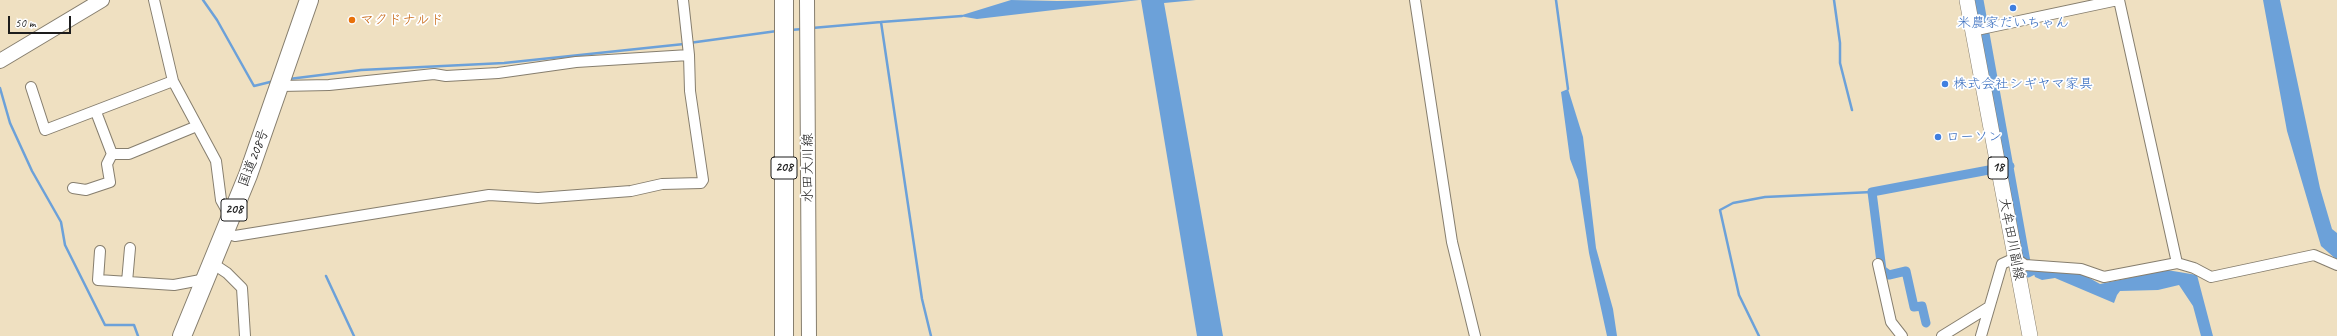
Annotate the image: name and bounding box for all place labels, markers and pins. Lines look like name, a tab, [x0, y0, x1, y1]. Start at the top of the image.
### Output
marker: 米農家だいちゃん	[2008, 3, 2018, 13]
place label: マクドナルド	[360, 12, 444, 28]
marker: マクドナルド	[347, 15, 357, 25]
place label: 米農家だいちゃん	[1957, 15, 2069, 31]
place label: 株式会社シギヤマ家具	[1953, 76, 2093, 92]
marker: 株式会社シギヤマ家具	[1940, 79, 1950, 89]
place label: ローソン	[1946, 129, 2002, 145]
marker: ローソン	[1933, 132, 1943, 142]

